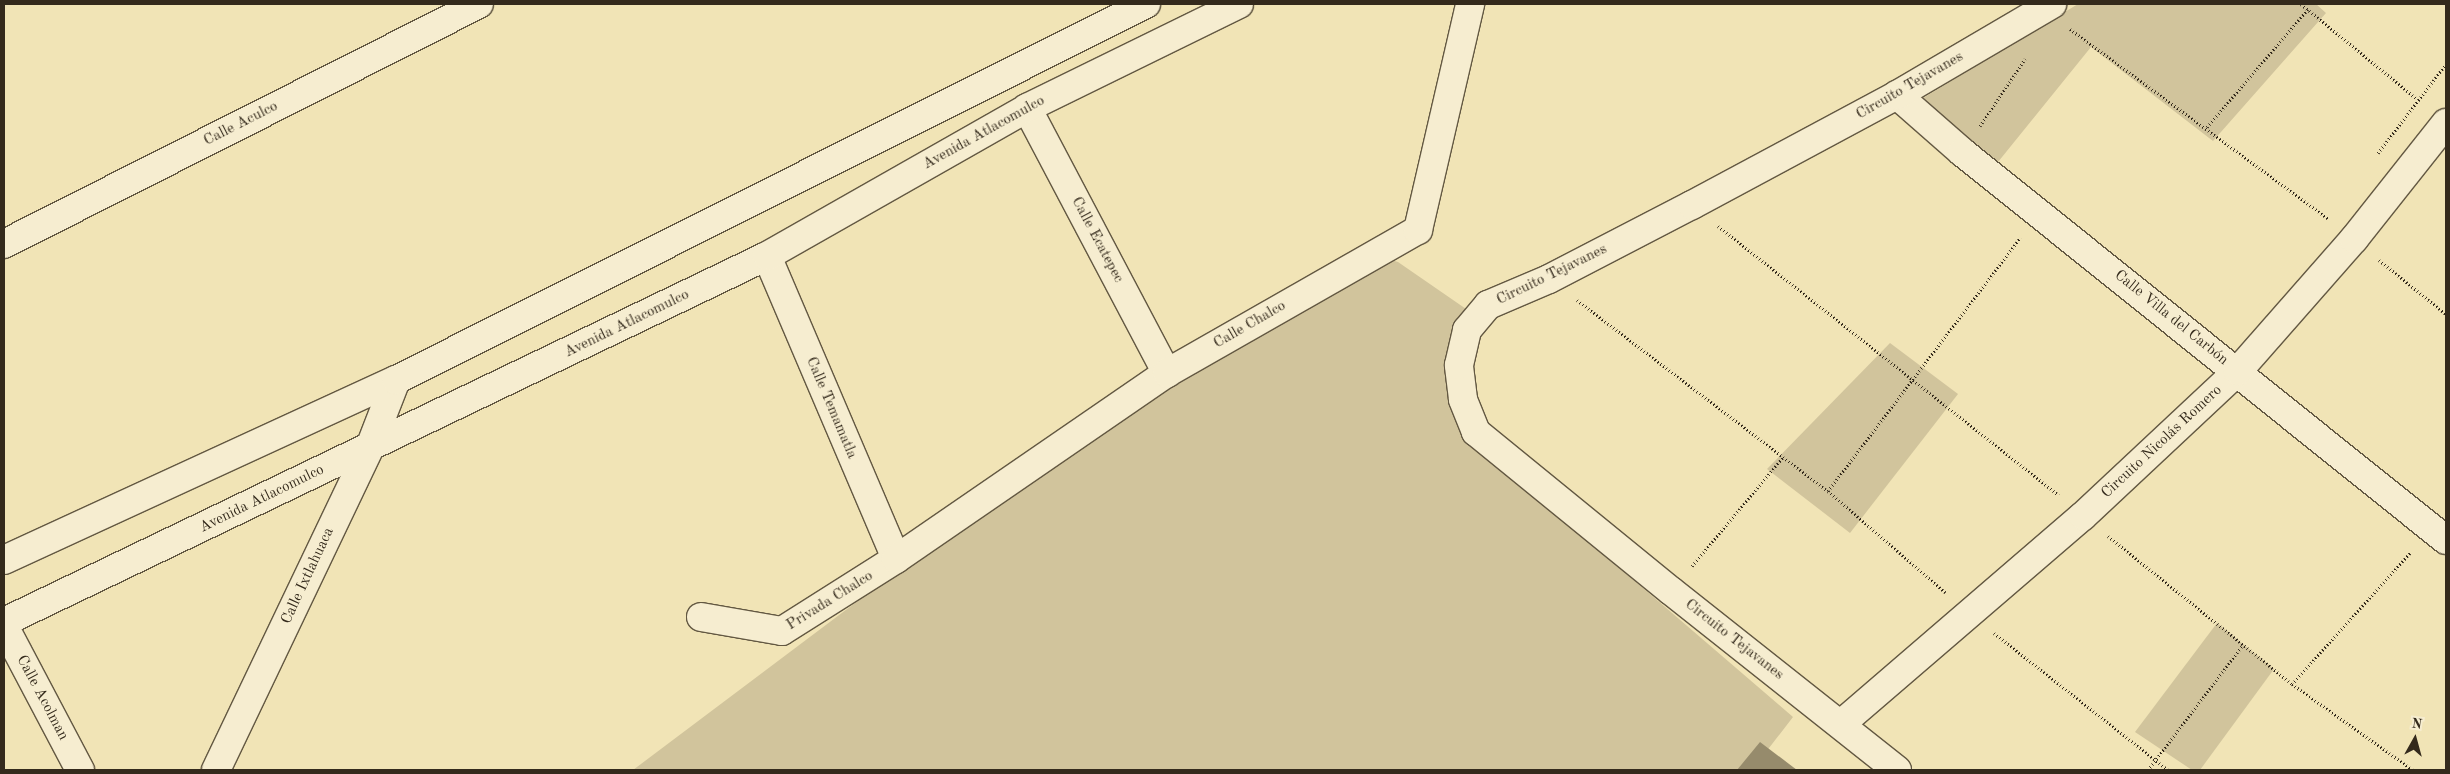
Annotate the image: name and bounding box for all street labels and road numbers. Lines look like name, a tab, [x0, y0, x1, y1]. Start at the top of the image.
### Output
street label: Circuito Tejavanes	[1853, 48, 1967, 124]
street label: Avenida Atlacomulco	[920, 92, 1048, 174]
street label: Calle Aculco	[201, 98, 281, 150]
street label: Calle Ecatepec	[1067, 194, 1127, 286]
street label: Circuito Tejavanes	[1494, 241, 1610, 309]
street label: Calle Villa del Carbón	[2110, 267, 2232, 369]
street label: Avenida Atlacomulco	[562, 286, 692, 362]
street label: Calle Chalco	[1211, 297, 1289, 353]
street label: Calle Temamatla	[801, 355, 861, 461]
street label: Circuito Nicolás Romero	[2098, 382, 2226, 502]
street label: Avenida Atlacomulco	[197, 461, 327, 537]
street label: Calle Ixtlahuaca	[278, 525, 338, 627]
street label: Privada Chalco	[784, 567, 876, 635]
street label: Circuito Tejavanes	[1681, 596, 1787, 684]
street label: Calle Acolman	[12, 652, 72, 744]

